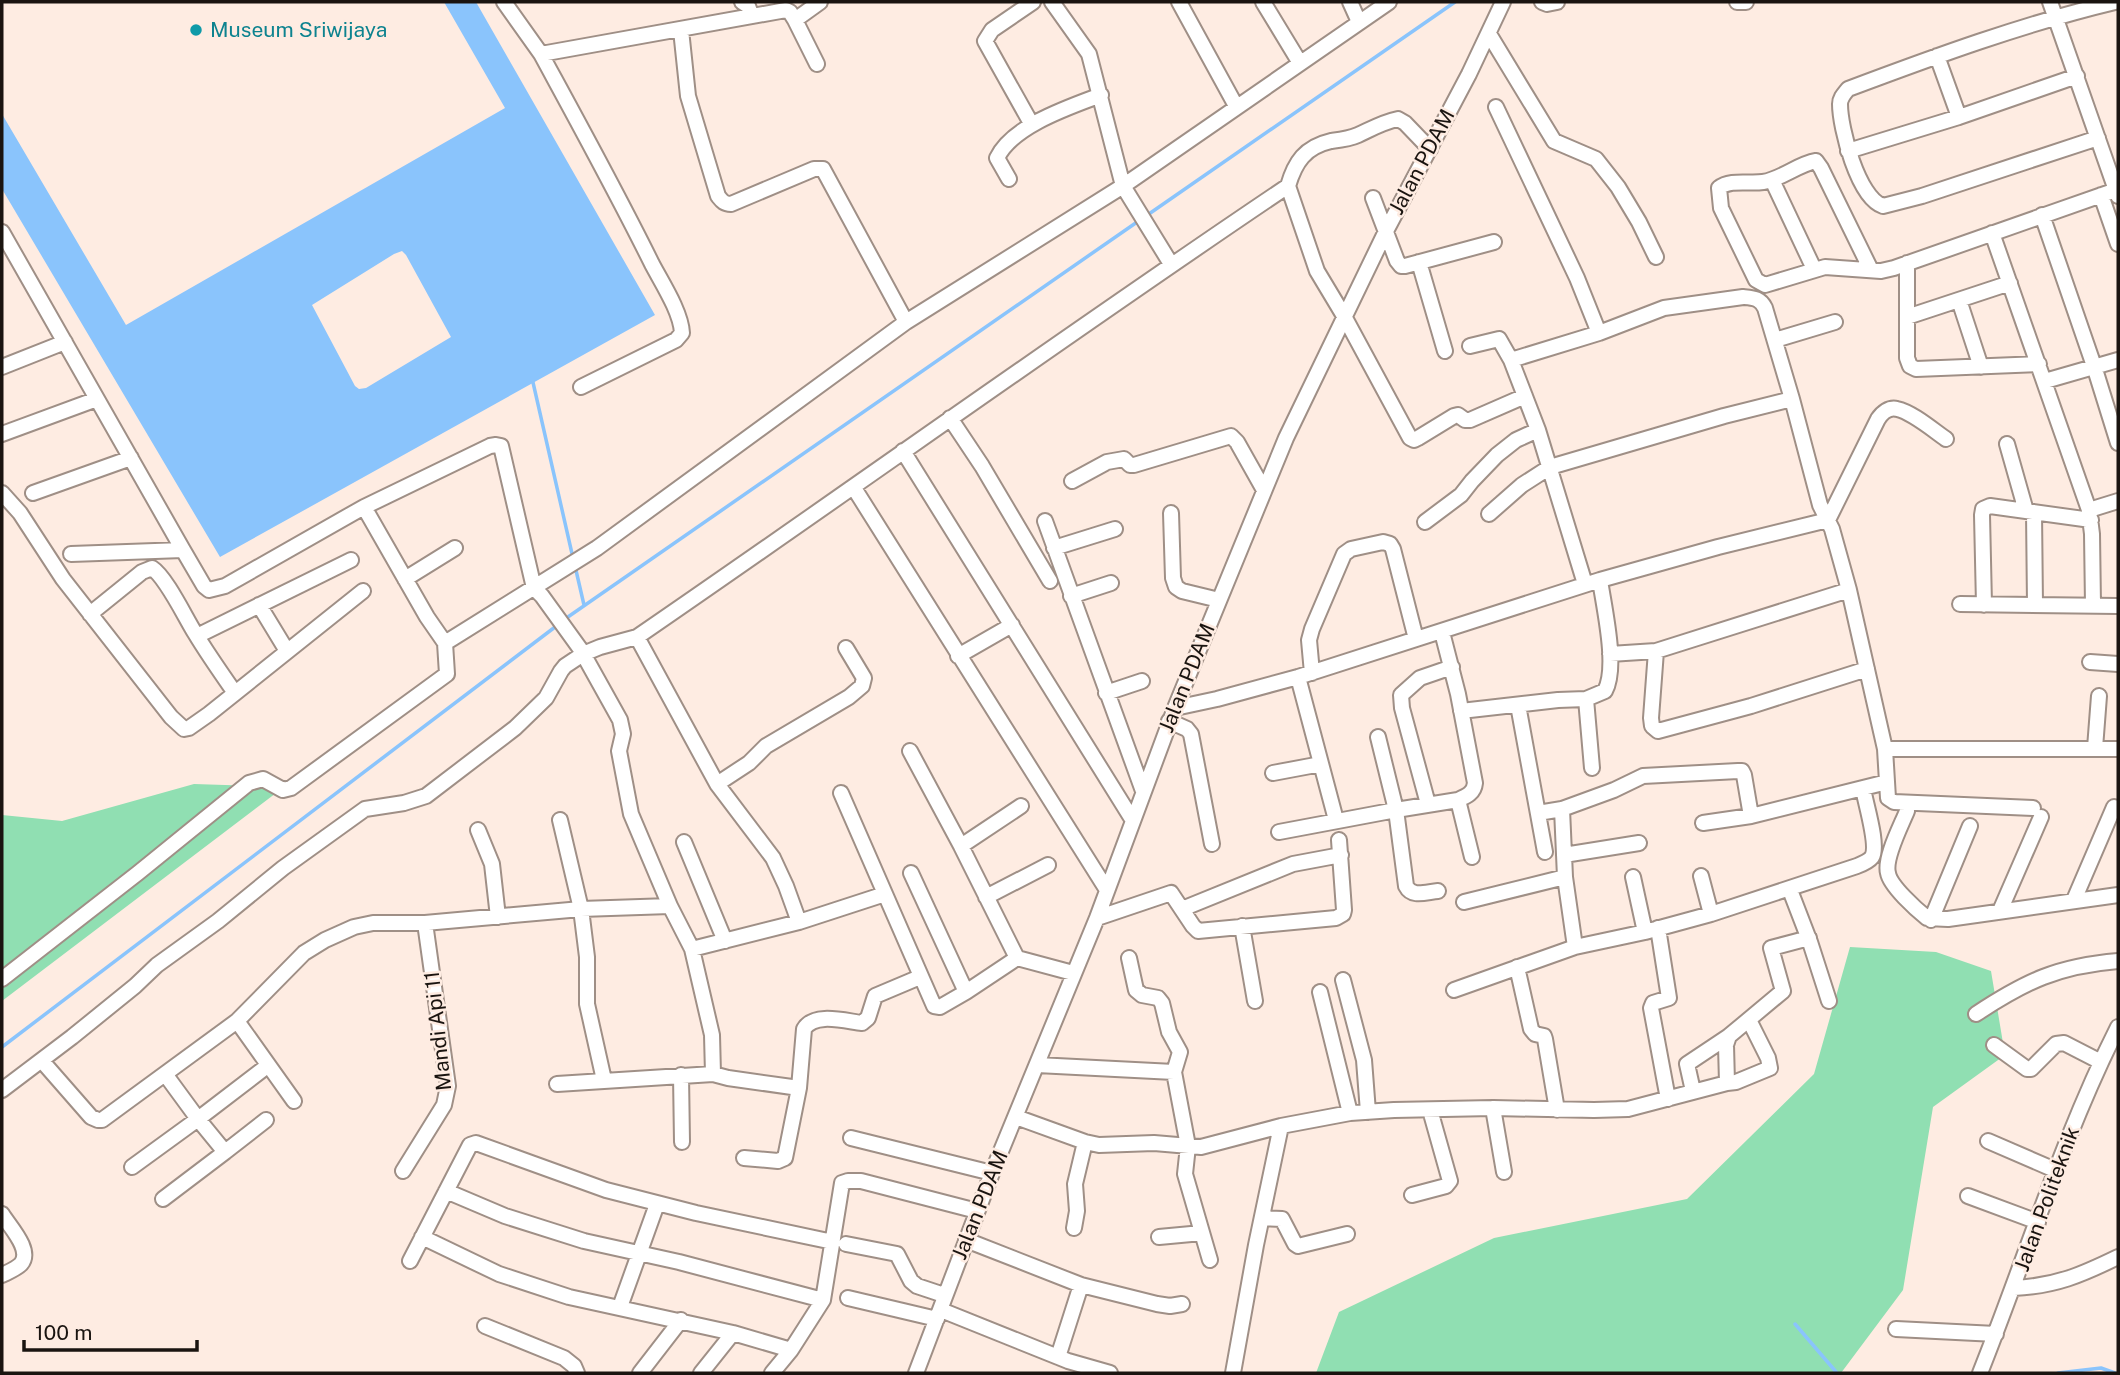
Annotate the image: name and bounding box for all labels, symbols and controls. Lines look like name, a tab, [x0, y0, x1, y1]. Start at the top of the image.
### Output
place label: Museum Sriwijaya	[210, 17, 387, 42]
marker: Museum Sriwijaya	[188, 22, 204, 38]
street label: Jalan PDAM	[1383, 105, 1460, 219]
street label: Jalan PDAM	[1153, 619, 1220, 736]
street label: Mandi Api 11	[419, 970, 456, 1092]
street label: Jalan Politeknik	[2009, 1123, 2084, 1275]
street label: Jalan PDAM	[946, 1146, 1013, 1263]
scale bar	[24, 1308, 198, 1352]
text: 100 m	[35, 1320, 92, 1345]

